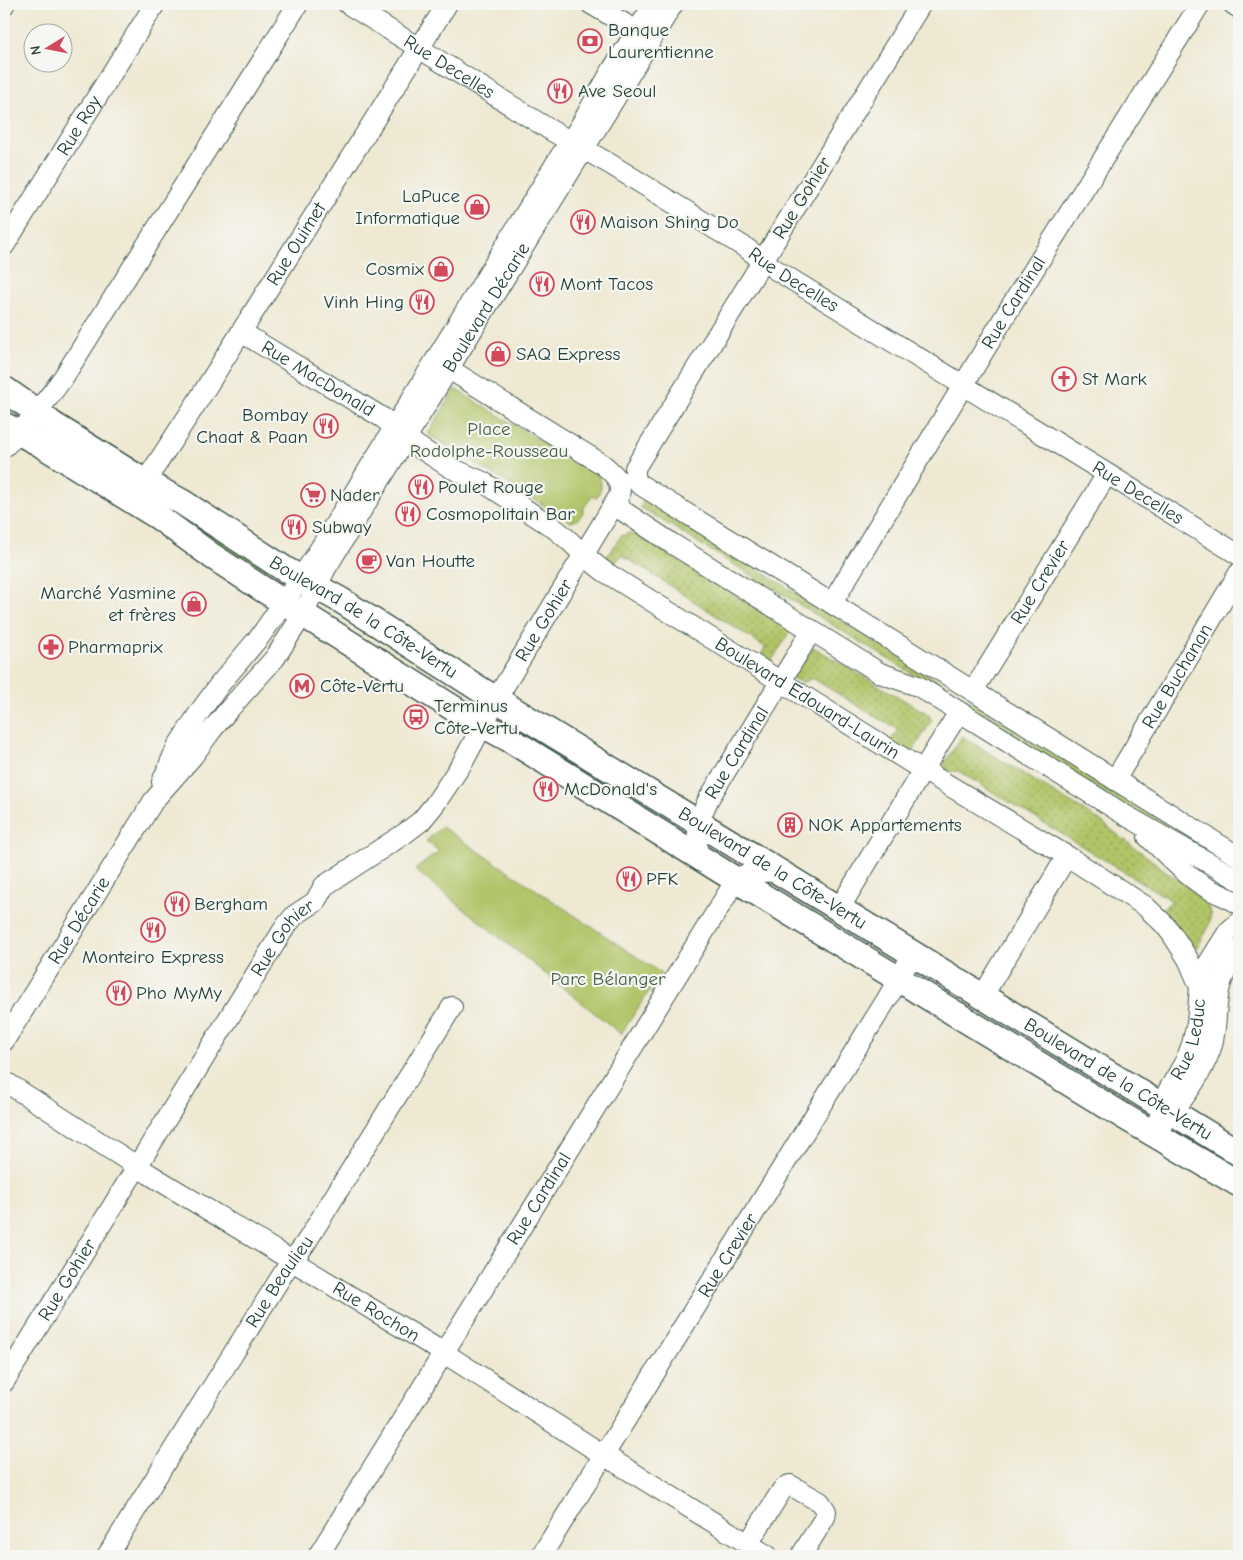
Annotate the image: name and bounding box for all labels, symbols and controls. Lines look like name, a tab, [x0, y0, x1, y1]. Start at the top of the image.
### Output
place label: Banque Laurentienne	[608, 19, 714, 63]
north arrow	[22, 22, 72, 72]
bank icon: Banque Laurentienne	[577, 28, 603, 54]
street label: Rue Decelles	[400, 30, 499, 103]
text: N	[27, 44, 45, 56]
restaurant icon: Ave Seoul	[547, 78, 573, 104]
place label: Ave Seoul	[578, 80, 656, 102]
street label: Rue Roy	[52, 91, 106, 160]
street label: Rue Gohier	[768, 153, 836, 243]
place label: LaPuce Informatique	[355, 185, 460, 229]
shop icon: LaPuce Informatique	[464, 194, 490, 220]
street label: Rue Ouimet	[262, 198, 331, 290]
restaurant icon: Maison Shing Do	[570, 209, 596, 235]
place label: Maison Shing Do	[600, 211, 739, 233]
street label: Boulevard Décarie	[438, 239, 534, 376]
street label: Rue Decelles	[744, 242, 843, 317]
street label: Rue Cardinal	[977, 252, 1050, 353]
shop icon: Cosmix	[428, 256, 454, 282]
place label: Cosmix	[365, 258, 425, 280]
restaurant icon: Mont Tacos	[529, 271, 555, 297]
place label: Mont Tacos	[560, 273, 653, 295]
restaurant icon: Vinh Hing	[409, 289, 435, 315]
place label: Vinh Hing	[324, 291, 404, 313]
street label: Rue MacDonald	[257, 336, 379, 421]
shop icon: SAQ Express	[485, 341, 511, 367]
place label: SAQ Express	[516, 343, 620, 365]
church icon: St Mark	[1051, 366, 1077, 392]
place label: St Mark	[1082, 368, 1148, 390]
place label: Bombay Chaat & Paan	[196, 404, 308, 448]
restaurant icon: Bombay Chaat & Paan	[313, 413, 339, 439]
park label: Place Rodolphe-Rousseau	[410, 418, 568, 462]
street label: Rue Decelles	[1088, 456, 1188, 529]
restaurant icon: Poulet Rouge	[408, 474, 434, 500]
place label: Poulet Rouge	[438, 476, 544, 498]
supermarket icon: Nader	[300, 482, 326, 508]
place label: Nader	[330, 484, 380, 506]
restaurant icon: Cosmopolitain Bar	[395, 501, 421, 527]
place label: Cosmopolitain Bar	[426, 503, 575, 525]
restaurant icon: Subway	[281, 514, 307, 540]
place label: Subway	[312, 516, 372, 538]
street label: Rue Crevier	[1006, 536, 1075, 628]
cafe icon: Van Houtte	[356, 548, 382, 574]
place label: Van Houtte	[386, 550, 475, 572]
street label: Boulevard de la Côte-Vertu	[265, 551, 461, 683]
street label: Rue Gohier	[511, 575, 577, 666]
place label: Marché Yasmine et frères	[40, 582, 176, 626]
shop icon: Marché Yasmine et frères	[181, 591, 207, 617]
street label: Rue Buchanan	[1137, 620, 1217, 733]
street label: Boulevard Edouard-Laurin	[711, 633, 904, 764]
pharmacy icon: Pharmaprix	[38, 634, 64, 660]
place label: Pharmaprix	[68, 636, 164, 658]
metro station icon: Côte-Vertu	[289, 673, 315, 699]
place label: Côte-Vertu	[320, 675, 404, 697]
place label: Terminus Côte-Vertu	[434, 695, 518, 739]
street label: Rue Cardinal	[700, 703, 773, 803]
bus stop icon: Terminus Côte-Vertu	[403, 704, 429, 730]
restaurant icon: McDonald's	[533, 776, 559, 802]
place label: McDonald's	[564, 778, 657, 800]
street label: Boulevard de la Côte-Vertu	[674, 802, 871, 934]
building icon: NOK Appartements	[777, 812, 803, 838]
place label: NOK Appartements	[808, 814, 962, 836]
restaurant icon: PFK	[616, 866, 642, 892]
place label: PFK	[646, 868, 679, 890]
street label: Rue Décarie	[44, 873, 114, 968]
restaurant icon: Bergham	[164, 891, 190, 917]
place label: Bergham	[194, 893, 268, 915]
street label: Rue Gohier	[246, 894, 319, 980]
restaurant icon: Monteiro Express	[140, 917, 166, 943]
place label: Monteiro Express	[82, 946, 224, 968]
park label: Parc Bélanger	[550, 968, 666, 990]
restaurant icon: Pho MyMy	[106, 980, 132, 1006]
place label: Pho MyMy	[136, 982, 223, 1004]
street label: Rue Leduc	[1166, 998, 1210, 1084]
street label: Boulevard de la Côte-Vertu	[1020, 1013, 1216, 1145]
street label: Rue Cardinal	[502, 1149, 576, 1249]
street label: Rue Crevier	[693, 1209, 762, 1301]
street label: Rue Beaulieu	[241, 1232, 318, 1332]
street label: Rue Gohier	[33, 1235, 101, 1325]
street label: Rue Rochon	[329, 1277, 424, 1347]

